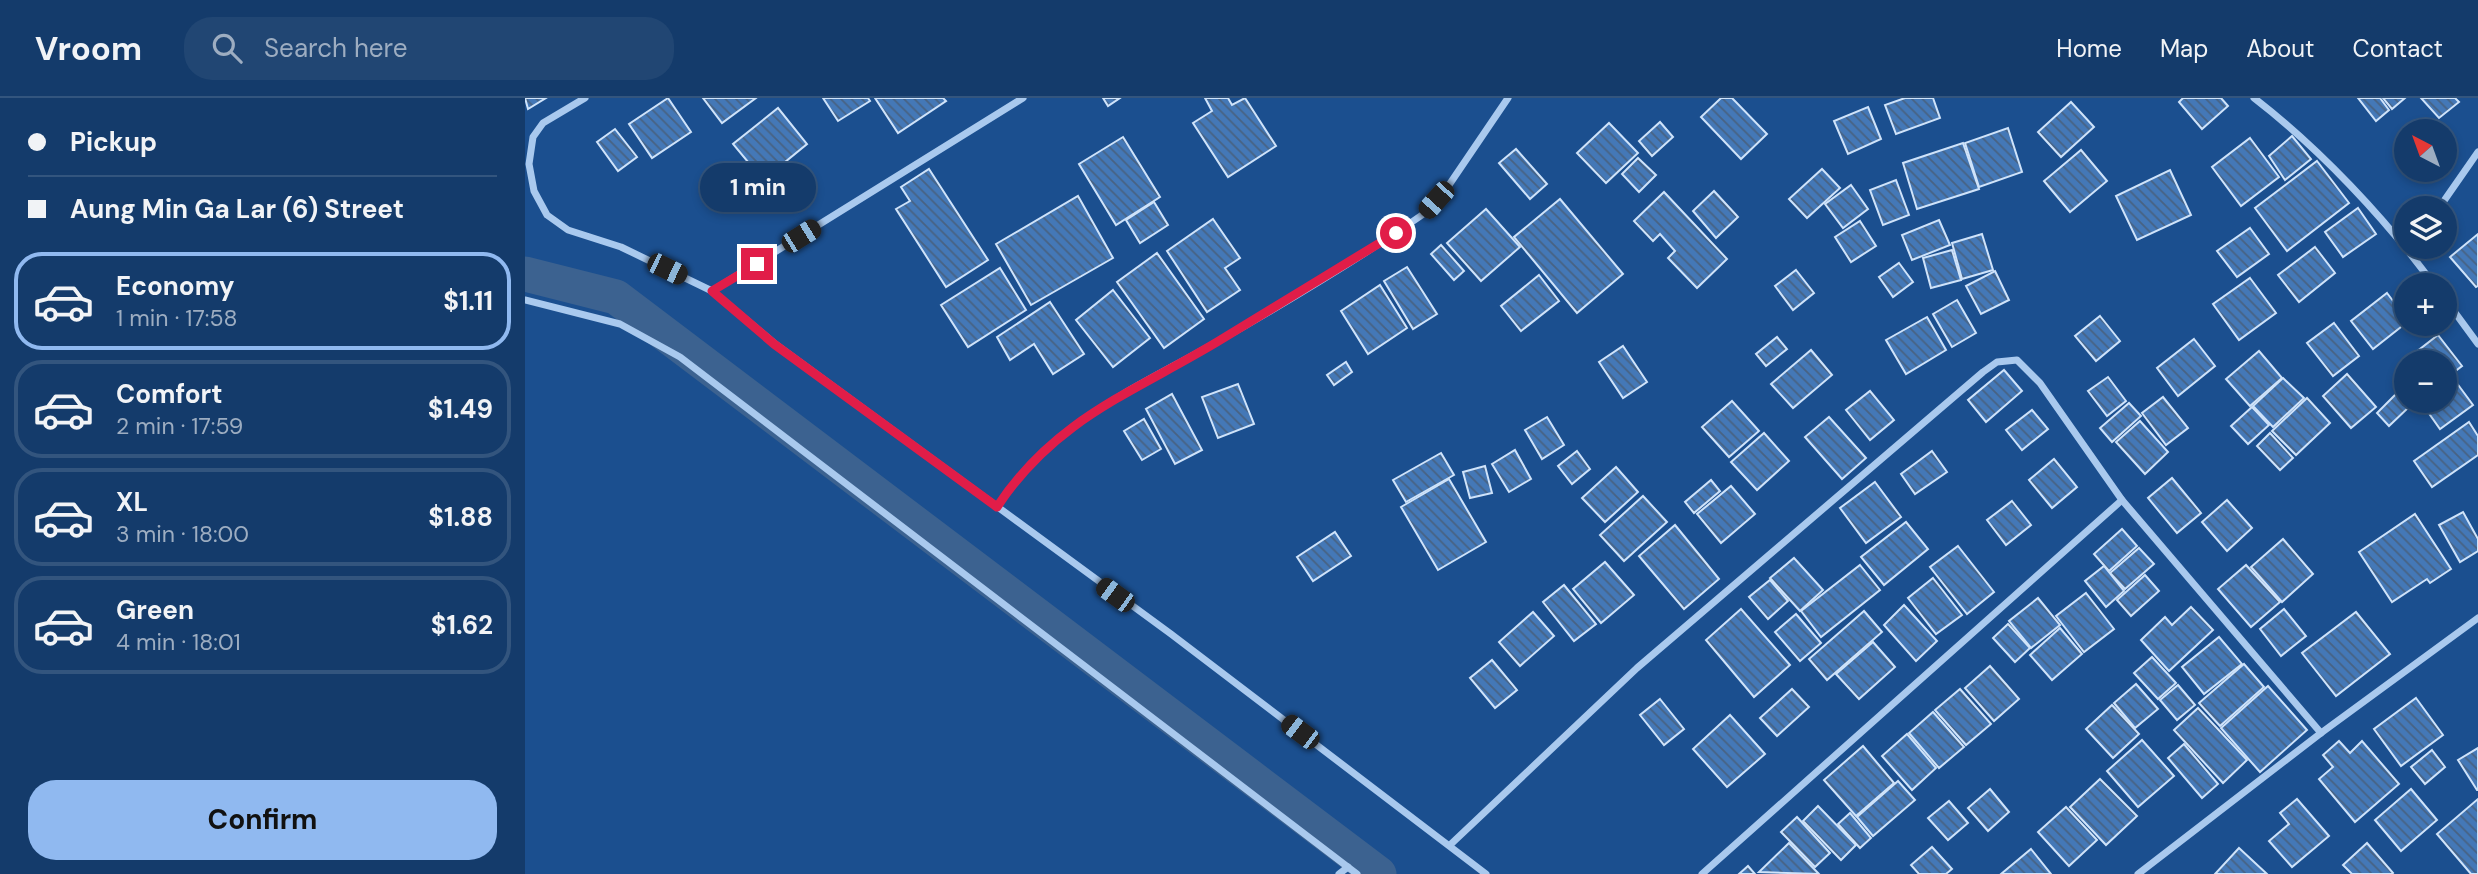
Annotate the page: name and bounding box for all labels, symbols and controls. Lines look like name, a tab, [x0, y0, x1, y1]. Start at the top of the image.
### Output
search box	[184, 17, 674, 80]
text: Vroom	[35, 27, 142, 70]
icon: search	[208, 29, 246, 67]
text: Search here	[264, 31, 408, 65]
text: Home	[2056, 33, 2122, 64]
text: Map	[2160, 33, 2208, 64]
text: About	[2246, 33, 2315, 64]
text: Contact	[2353, 33, 2443, 64]
north arrow	[2394, 119, 2457, 182]
map controls	[2394, 119, 2457, 413]
text: Pickup	[70, 125, 157, 159]
callout: 1 min	[699, 162, 815, 212]
text: 1 min	[730, 172, 786, 202]
car	[1415, 177, 1458, 223]
text: Aung Min Ga Lar (6) Street	[70, 192, 404, 226]
button: layers	[2394, 196, 2457, 259]
car	[778, 216, 825, 256]
route start	[1380, 217, 1412, 249]
route end	[741, 248, 773, 280]
car	[644, 250, 691, 288]
text: Economy	[116, 269, 234, 303]
icon: car	[32, 270, 95, 333]
button: +	[2394, 273, 2457, 336]
text: $1.11	[443, 284, 493, 318]
text: 1 min · 17:58	[116, 303, 237, 333]
button: −	[2394, 350, 2457, 413]
text: Comfort	[116, 377, 222, 411]
icon: car	[32, 378, 95, 441]
text: $1.49	[428, 392, 493, 426]
text: 2 min · 17:59	[116, 411, 243, 441]
text: XL	[116, 485, 148, 519]
icon: car	[32, 486, 95, 549]
text: $1.88	[428, 500, 493, 534]
text: 3 min · 18:00	[116, 519, 249, 549]
car	[1092, 574, 1139, 616]
text: Green	[116, 593, 194, 627]
icon: car	[32, 594, 95, 657]
text: $1.62	[431, 608, 493, 642]
text: 4 min · 18:01	[116, 627, 241, 657]
car	[1277, 711, 1324, 753]
button: Confirm	[28, 780, 497, 860]

